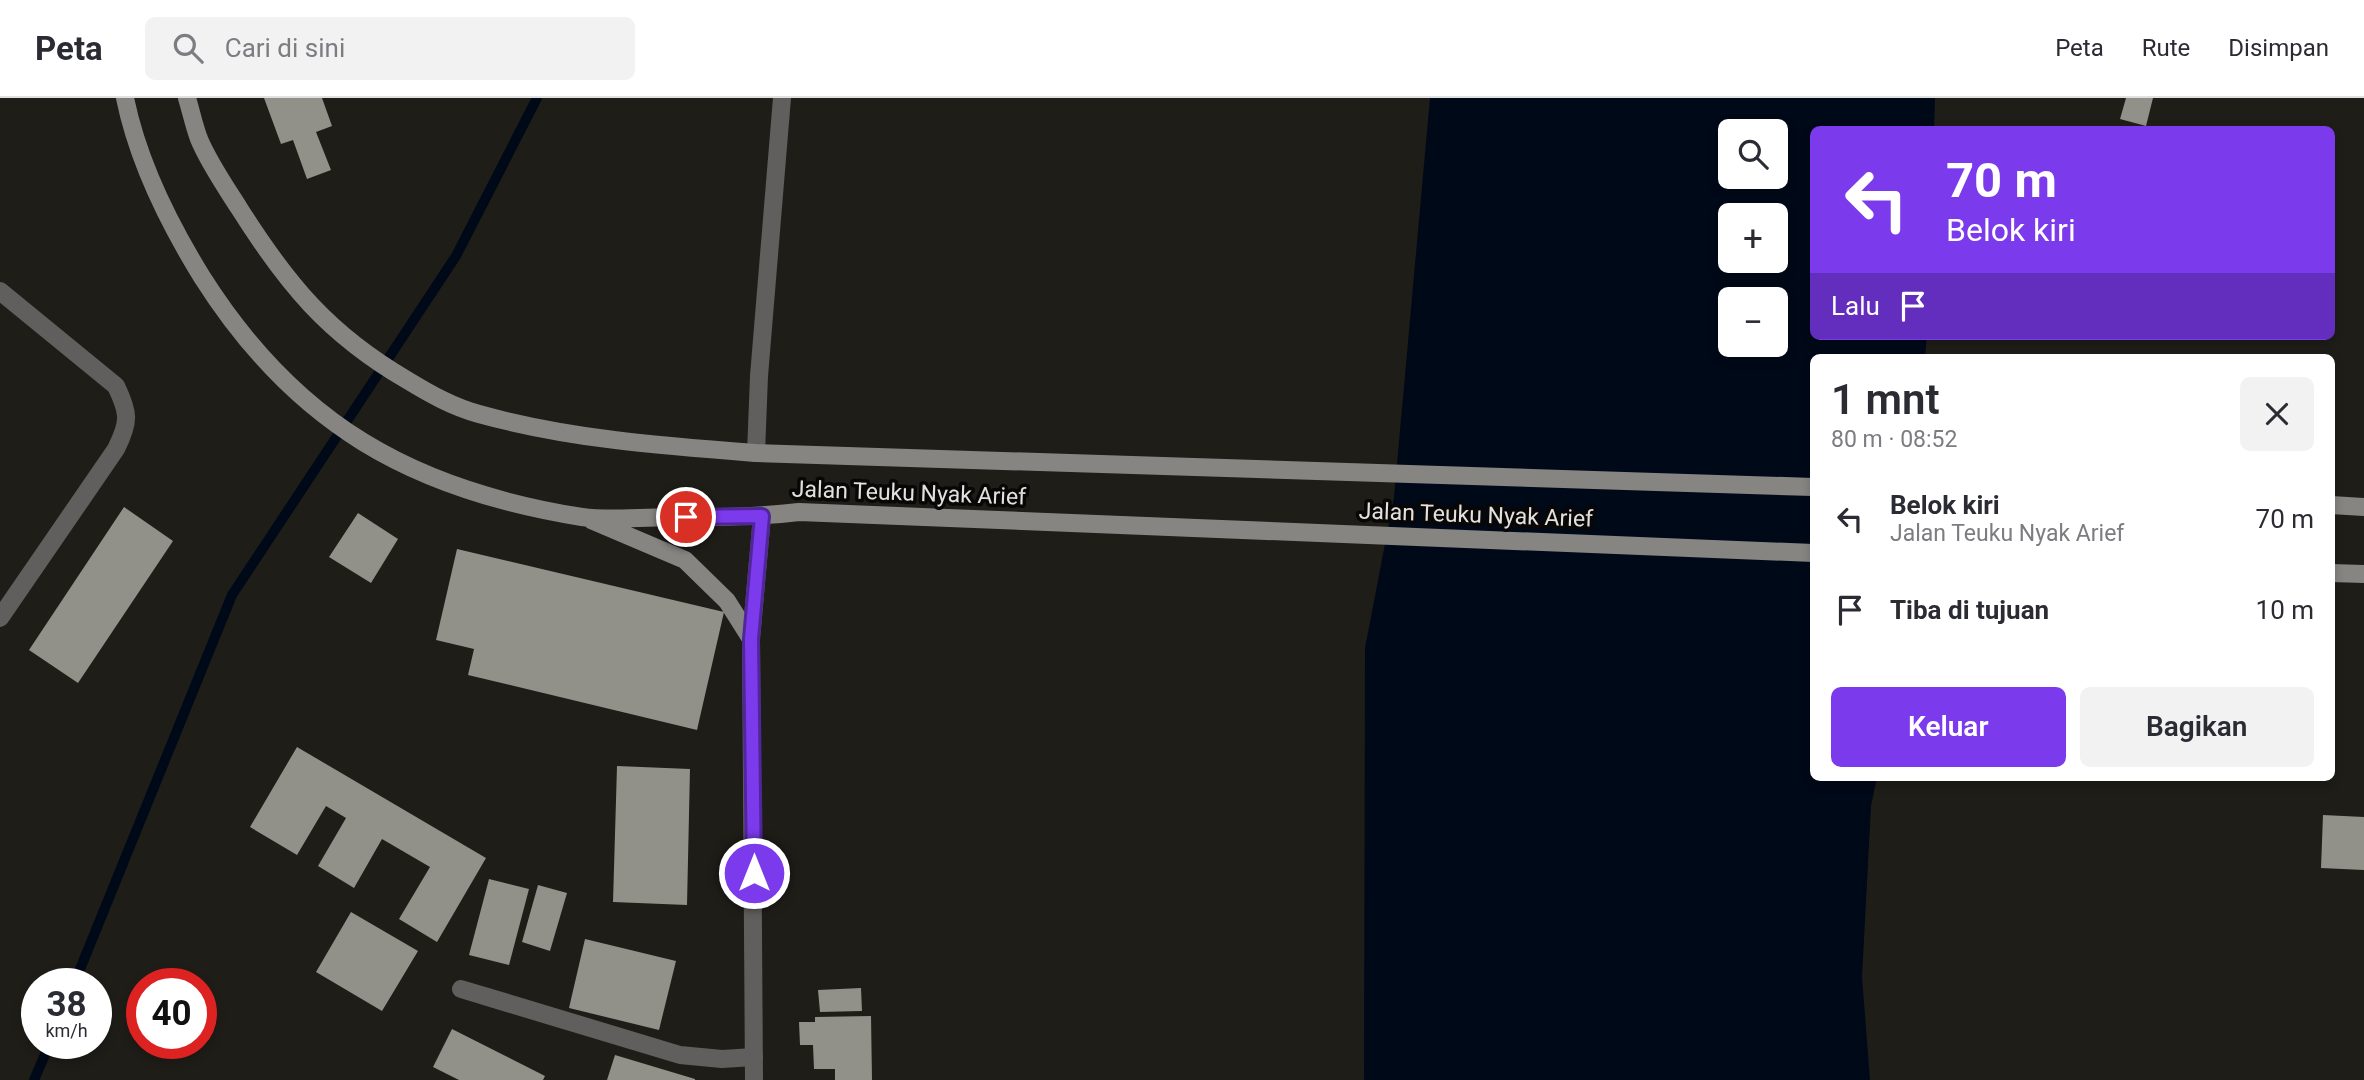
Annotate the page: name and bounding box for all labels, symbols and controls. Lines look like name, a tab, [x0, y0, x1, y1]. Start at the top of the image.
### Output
search box	[145, 17, 635, 80]
text: Peta	[35, 29, 103, 68]
icon: search	[169, 29, 207, 67]
text: Cari di sini	[225, 33, 345, 63]
text: Peta	[2055, 34, 2104, 62]
text: Rute	[2142, 34, 2190, 62]
text: Disimpan	[2228, 34, 2329, 62]
map controls	[1718, 119, 1788, 357]
button: search	[1718, 119, 1788, 189]
text: 70 m	[1946, 152, 2057, 209]
icon: left	[1831, 154, 1922, 245]
button: +	[1718, 203, 1788, 273]
text: Belok kiri	[1946, 211, 2076, 249]
button: −	[1718, 287, 1788, 357]
icon: arrive	[1894, 287, 1932, 325]
text: Lalu	[1831, 291, 1880, 321]
text: 1 mnt	[1831, 375, 1940, 424]
button: close	[2240, 377, 2314, 451]
text: 80 m · 08:52	[1831, 426, 1957, 453]
street label: Jalan Teuku Nyak Arief	[791, 475, 1028, 511]
pin	[656, 487, 716, 547]
text: Belok kiri	[1890, 490, 2000, 520]
street label: Jalan Teuku Nyak Arief	[1358, 497, 1595, 533]
icon: arrive	[667, 498, 705, 536]
icon: left	[1831, 500, 1869, 538]
text: 70 m	[2256, 504, 2314, 534]
text: Jalan Teuku Nyak Arief	[1890, 520, 2124, 547]
icon: arrive	[1831, 591, 1869, 629]
text: Tiba di tujuan	[1890, 595, 2049, 625]
text: 10 m	[2256, 595, 2314, 625]
button: Keluar	[1831, 687, 2066, 767]
button: Bagikan	[2080, 687, 2314, 767]
position arrow	[717, 836, 791, 910]
speed limit sign: 40	[126, 968, 217, 1059]
text: 38	[46, 984, 87, 1025]
text: km/h	[45, 1020, 88, 1041]

